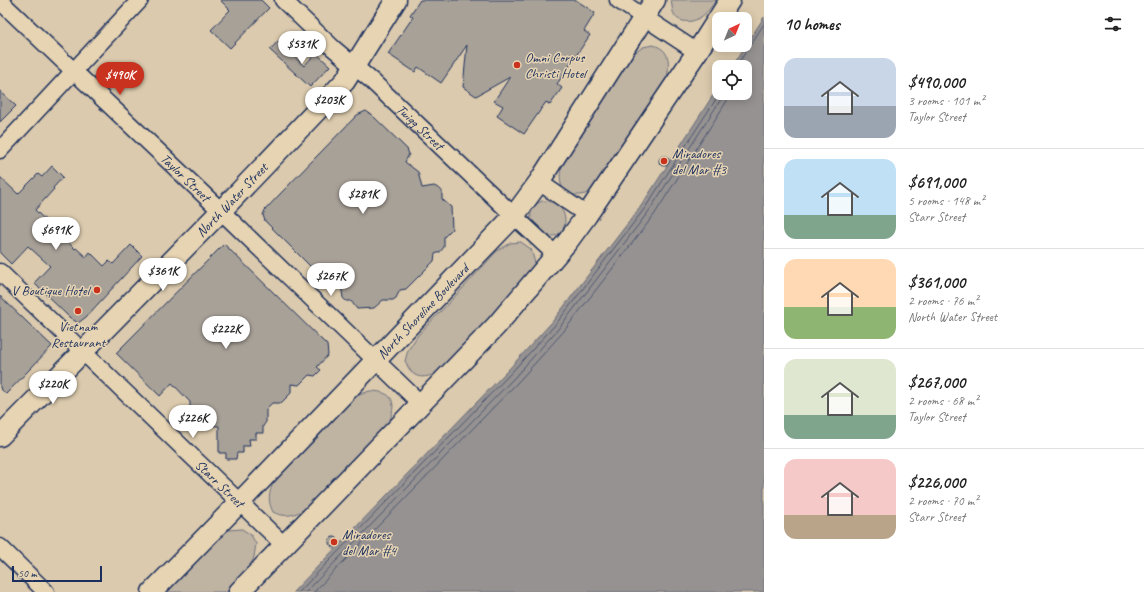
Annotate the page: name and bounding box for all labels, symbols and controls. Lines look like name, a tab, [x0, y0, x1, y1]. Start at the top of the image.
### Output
north arrow	[712, 12, 752, 52]
map controls	[712, 12, 752, 100]
icon: filters	[1102, 13, 1124, 35]
text: 10 homes	[784, 14, 840, 35]
pin: $531K	[274, 31, 330, 65]
text: $531K	[287, 36, 317, 52]
place label: Omni Corpus Christi Hotel	[525, 49, 588, 82]
marker: Omni Corpus Christi Hotel	[512, 60, 522, 70]
button: locate	[712, 60, 752, 100]
pin: $490K	[92, 62, 148, 96]
text: $490K	[105, 67, 135, 83]
text: $490,000	[908, 72, 965, 93]
icon: home	[816, 74, 864, 122]
pin: $203K	[301, 87, 357, 121]
text: $203K	[314, 92, 344, 108]
text: 3 rooms · 101 m²	[908, 93, 984, 109]
street label: Twigg Street	[393, 101, 449, 155]
text: Taylor Street	[908, 109, 966, 125]
place label: Miradores del Mar #3	[672, 145, 728, 178]
street label: Taylor Street	[157, 150, 215, 207]
marker: Miradores del Mar #3	[659, 156, 669, 166]
street label: North Water Street	[193, 158, 272, 240]
text: $691,000	[908, 172, 965, 193]
icon: home	[816, 175, 864, 223]
pin: $281K	[335, 181, 391, 215]
text: $281K	[348, 186, 378, 202]
text: 5 rooms · 148 m²	[908, 193, 984, 209]
text: Starr Street	[908, 209, 965, 225]
pin: $691K	[28, 217, 84, 251]
text: $691K	[41, 222, 71, 238]
pin: $361K	[135, 258, 191, 292]
street label: North Shoreline Boulevard	[374, 259, 474, 363]
text: $361K	[148, 263, 178, 279]
pin: $267K	[303, 263, 359, 297]
text: $267K	[316, 268, 346, 284]
text: $361,000	[908, 272, 965, 293]
icon: home	[816, 275, 864, 323]
place label: V Boutique Hotel	[11, 282, 92, 299]
marker: V Boutique Hotel	[92, 285, 102, 295]
text: 2 rooms · 76 m²	[908, 293, 978, 309]
marker: Vietnam Restaurant	[73, 306, 83, 316]
text: North Water Street	[908, 309, 997, 325]
pin: $222K	[198, 316, 254, 350]
place label: Vietnam Restaurant	[51, 318, 106, 351]
text: $222K	[211, 321, 241, 337]
pin: $220K	[25, 371, 81, 405]
text: $267,000	[908, 372, 965, 393]
icon: home	[816, 375, 864, 423]
text: $220K	[38, 376, 68, 392]
text: 2 rooms · 68 m²	[908, 393, 978, 409]
pin: $226K	[165, 405, 221, 439]
text: Taylor Street	[908, 409, 966, 425]
text: $226K	[178, 410, 208, 426]
street label: Starr Street	[191, 456, 249, 513]
text: $226,000	[908, 472, 965, 493]
icon: home	[816, 475, 864, 523]
text: 2 rooms · 70 m²	[908, 493, 978, 509]
text: Starr Street	[908, 509, 965, 525]
place label: Miradores del Mar #4	[342, 526, 398, 559]
marker: Miradores del Mar #4	[329, 537, 339, 547]
scale bar	[12, 564, 102, 583]
text: 50 m	[18, 566, 37, 580]

